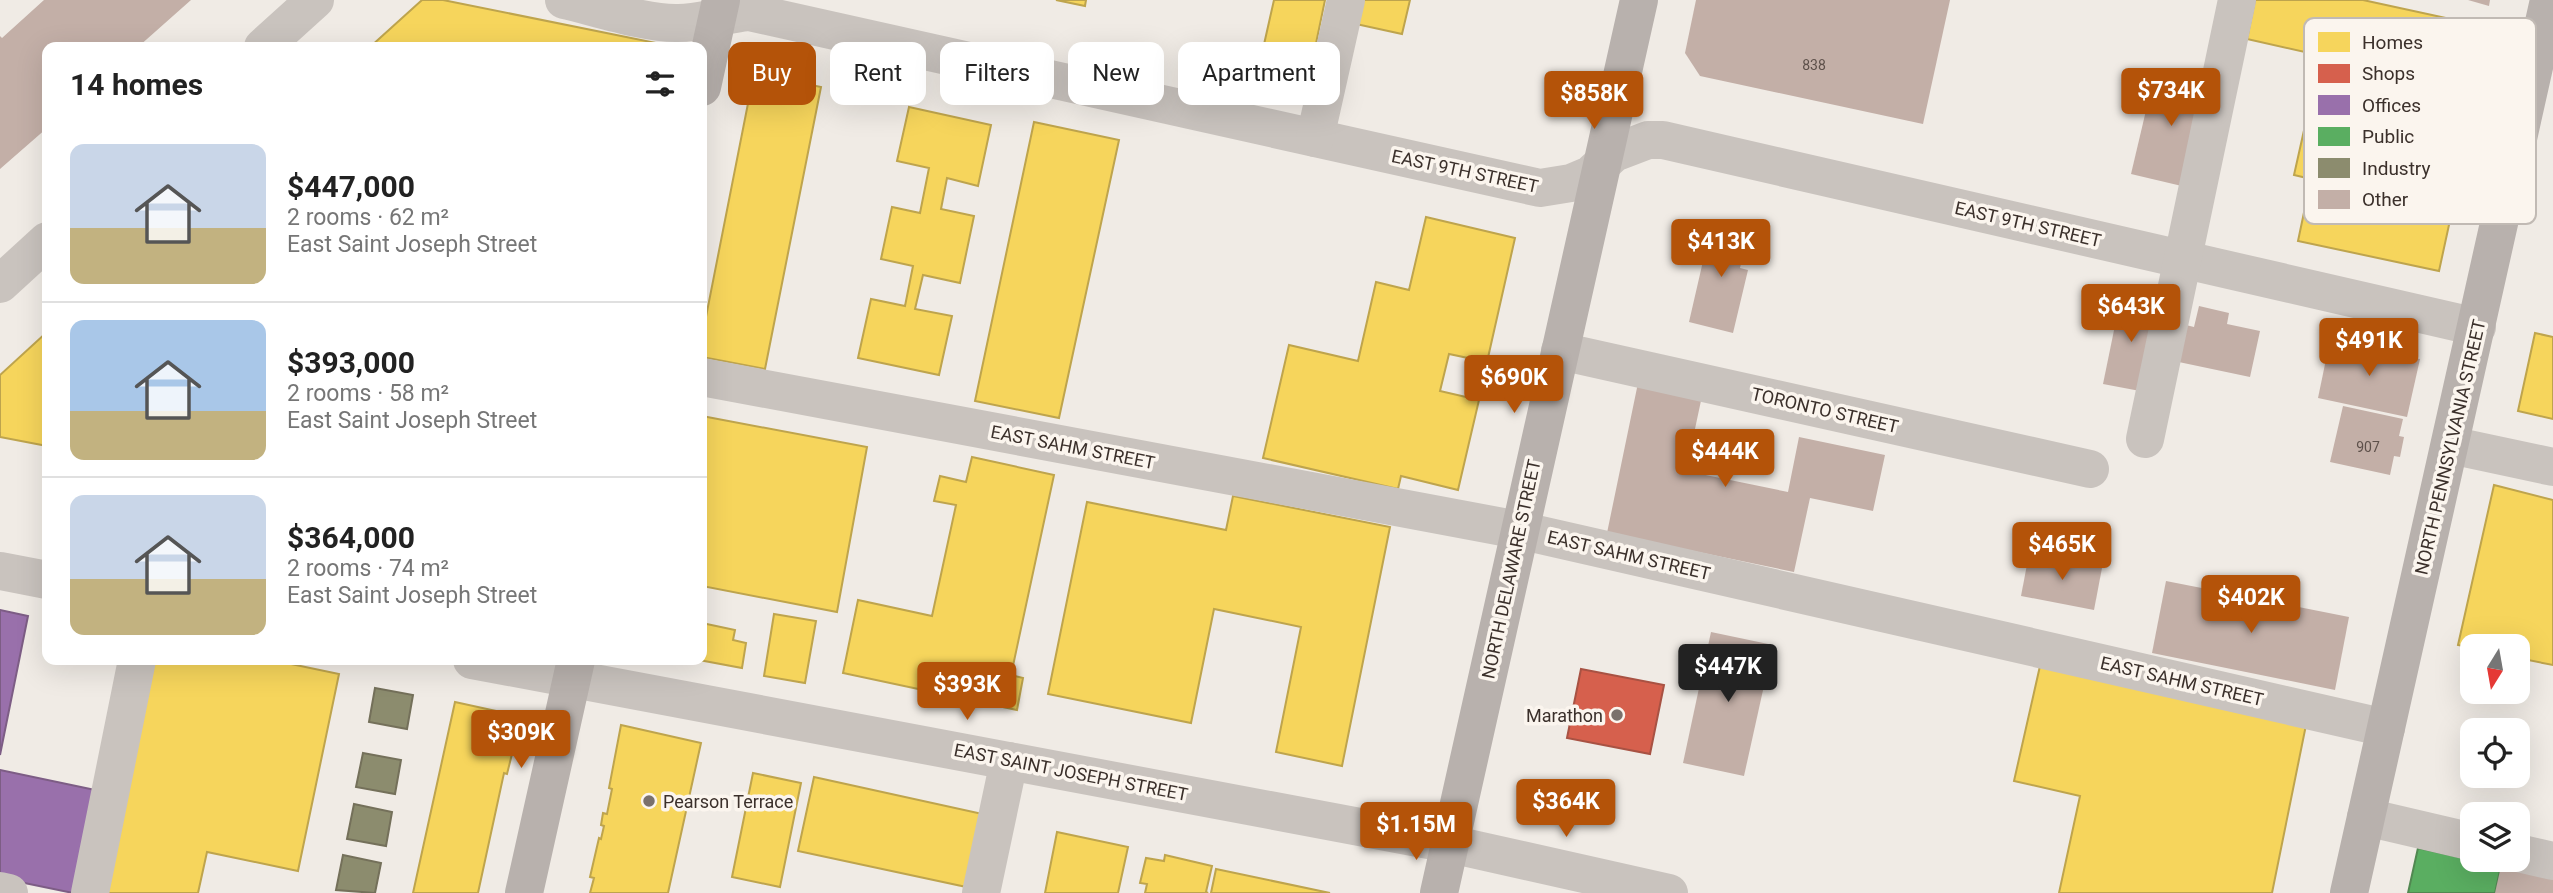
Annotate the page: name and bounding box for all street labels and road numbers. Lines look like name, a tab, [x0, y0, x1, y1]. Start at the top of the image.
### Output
street label: EAST 9TH STREET	[1390, 145, 1541, 197]
street label: EAST 9TH STREET	[1953, 197, 2103, 251]
street label: NORTH PENNSYLVANIA STREET	[2410, 317, 2490, 577]
street label: TORONTO STREET	[1749, 383, 1901, 437]
street label: EAST SAHM STREET	[989, 421, 1157, 473]
street label: NORTH DELAWARE STREET	[1477, 457, 1545, 681]
street label: EAST SAHM STREET	[1545, 526, 1713, 584]
street label: EAST SAHM STREET	[2098, 652, 2266, 710]
street label: EAST SAINT JOSEPH STREET	[952, 739, 1190, 805]

